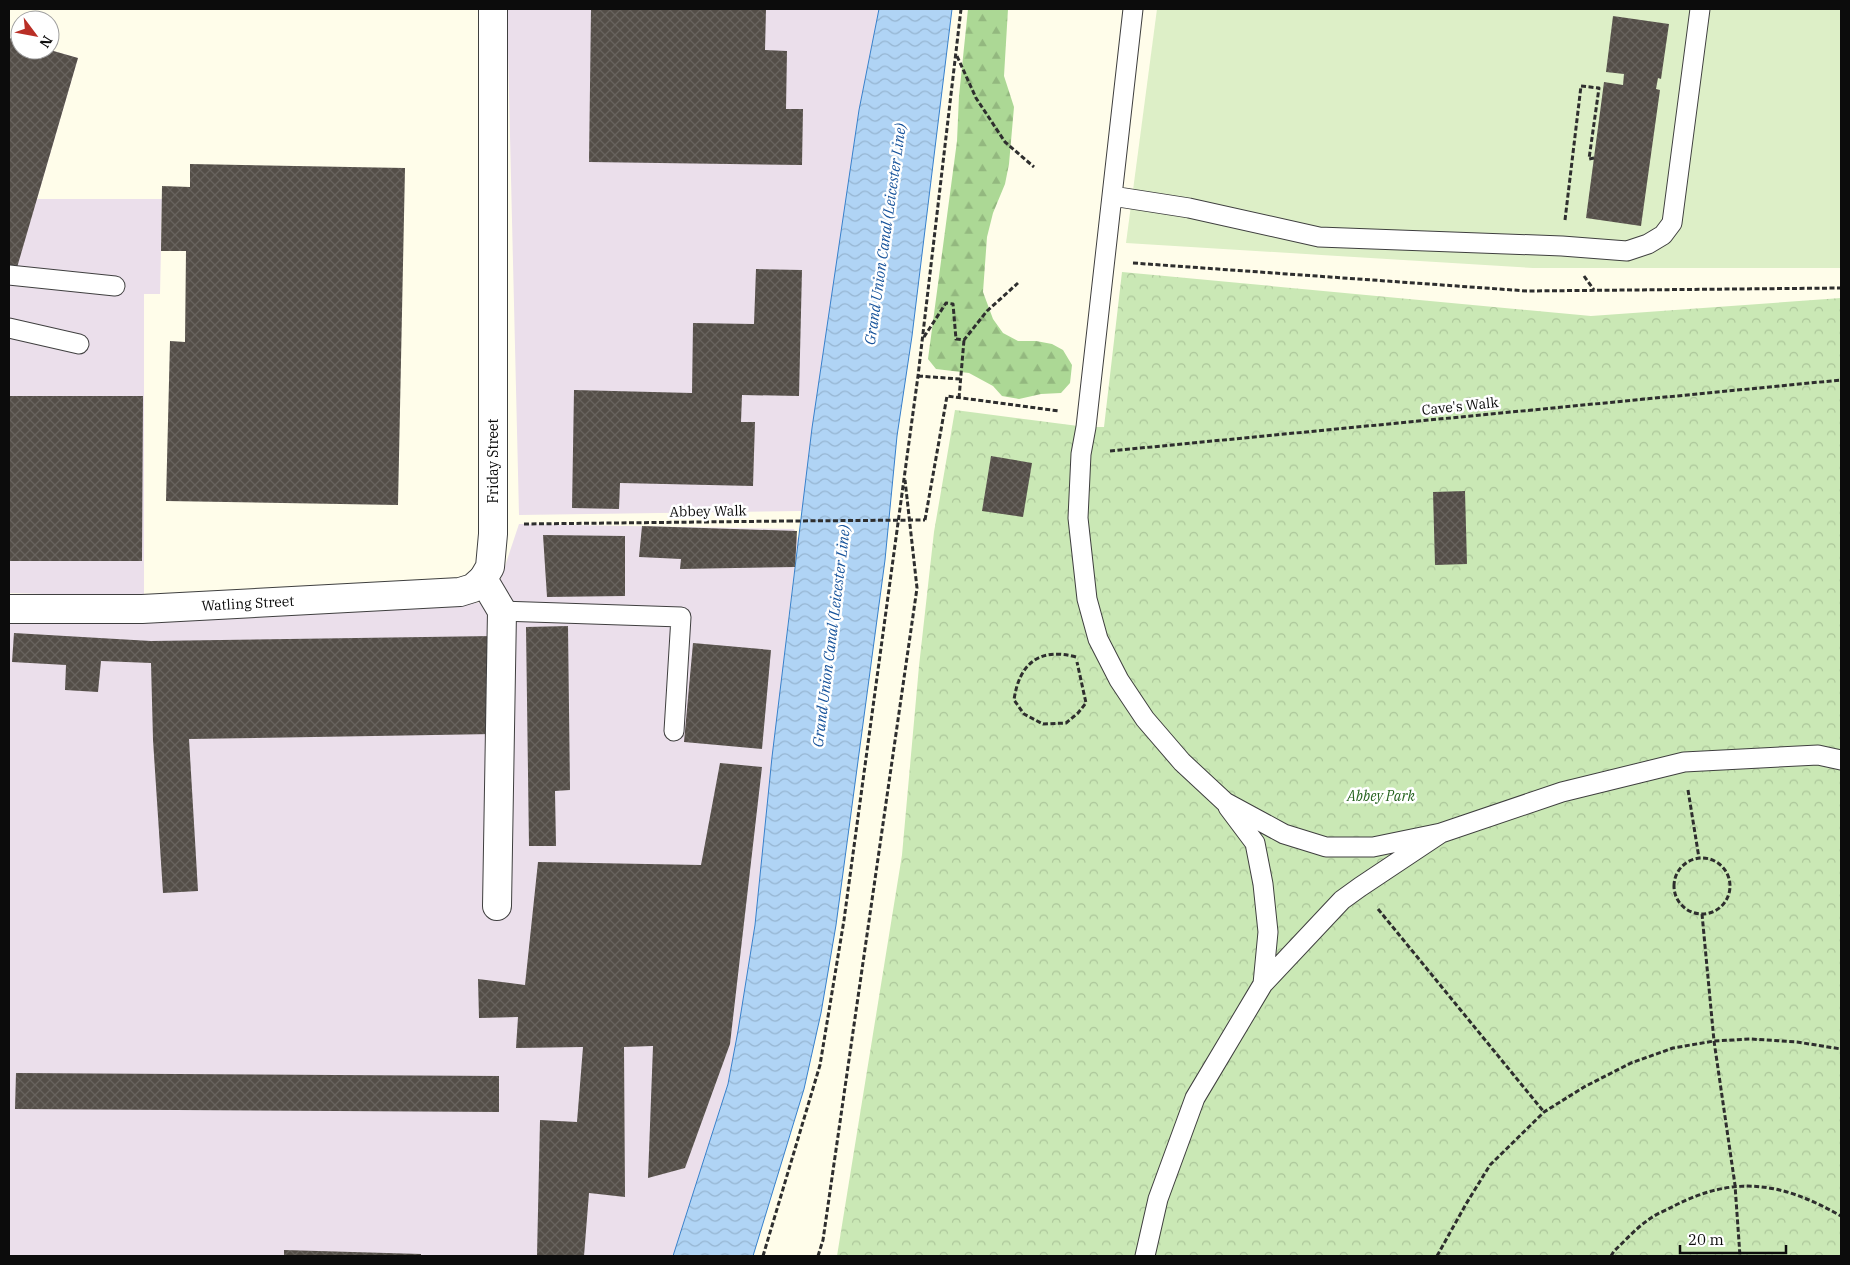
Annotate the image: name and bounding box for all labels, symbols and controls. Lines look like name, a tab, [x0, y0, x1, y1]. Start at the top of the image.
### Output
north arrow	[10, 10, 60, 60]
text: N	[35, 32, 57, 51]
water label: Grand Union Canal (Leicester Line)	[860, 121, 910, 346]
street label: Cave's Walk	[1421, 393, 1500, 419]
street label: Friday Street	[484, 418, 502, 504]
street label: Abbey Walk	[669, 501, 748, 521]
water label: Grand Union Canal (Leicester Line)	[808, 523, 854, 748]
street label: Watling Street	[201, 592, 295, 615]
park label: Abbey Park	[1346, 787, 1416, 805]
scale bar	[1680, 1222, 1786, 1254]
text: 20 m	[1688, 1230, 1724, 1249]

